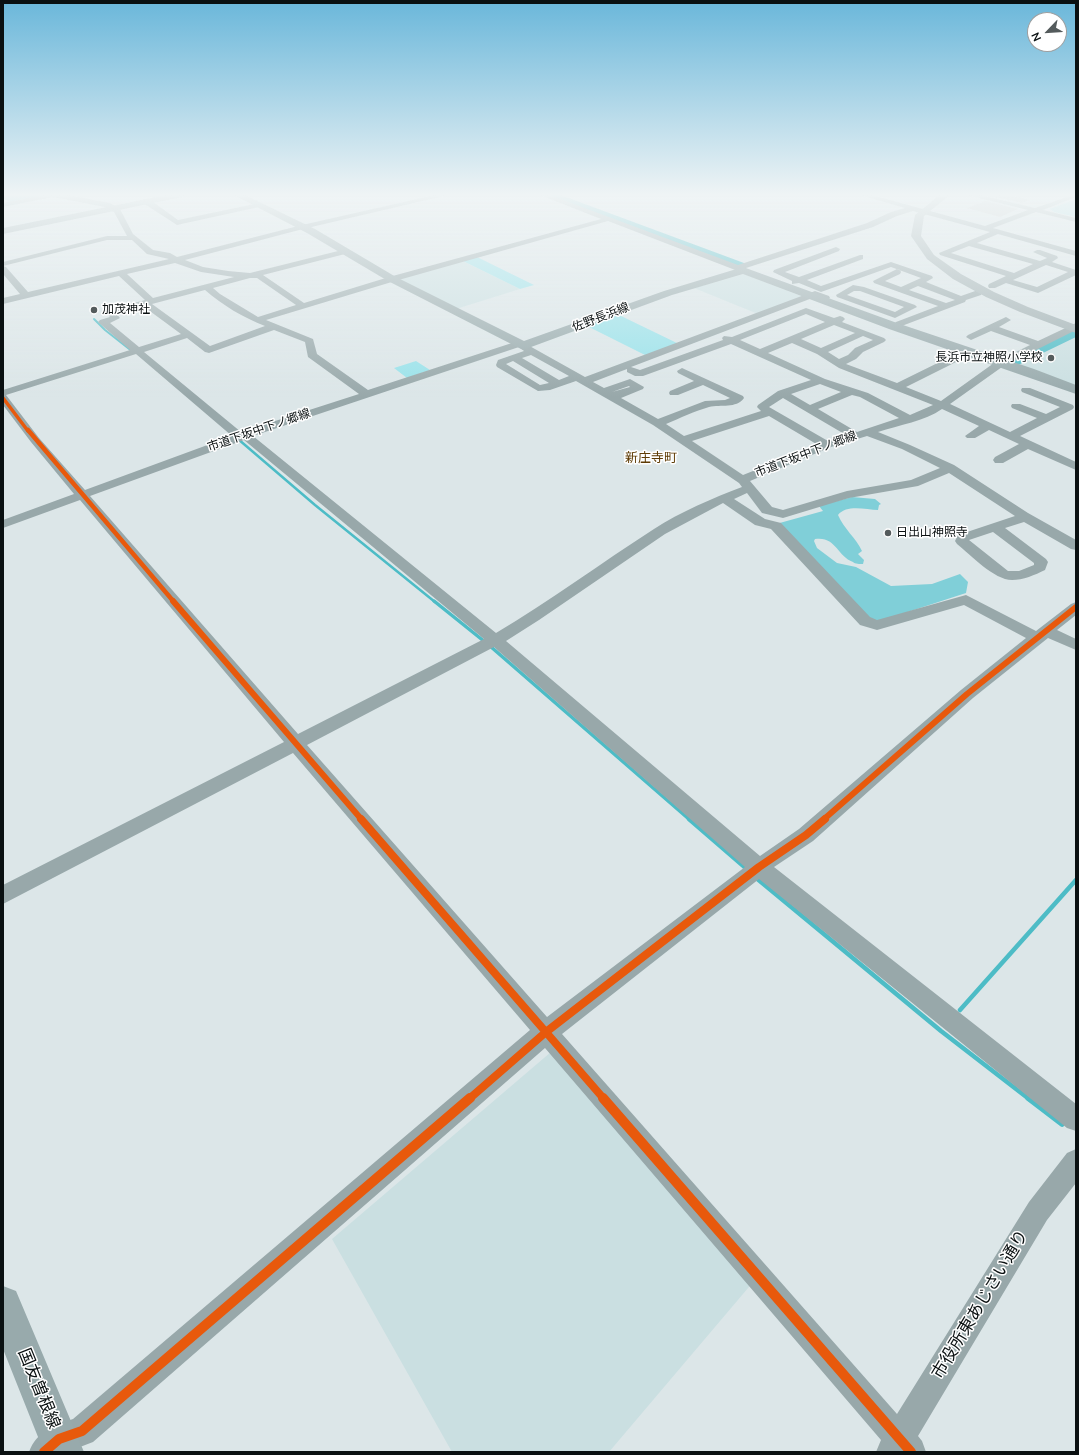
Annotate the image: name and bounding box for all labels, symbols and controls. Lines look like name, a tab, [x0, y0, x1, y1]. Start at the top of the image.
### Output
north arrow	[1027, 12, 1067, 52]
text: N	[1028, 30, 1045, 44]
street label: 佐野長浜線	[570, 301, 632, 335]
place label: 加茂神社	[102, 303, 150, 317]
marker: 加茂神社	[89, 305, 99, 315]
place label: 長浜市立神照小学校	[935, 351, 1043, 365]
marker: 長浜市立神照小学校	[1046, 353, 1056, 363]
street label: 市道下坂中下ノ郷線	[206, 407, 312, 455]
street label: 市道下坂中下ノ郷線	[753, 429, 859, 481]
district label: 新庄寺町	[625, 451, 677, 467]
place label: 日出山神照寺	[896, 526, 968, 540]
marker: 日出山神照寺	[883, 528, 893, 538]
street label: 市役所東あじさい通り	[928, 1227, 1034, 1383]
street label: 国友曽根線	[13, 1346, 63, 1432]

